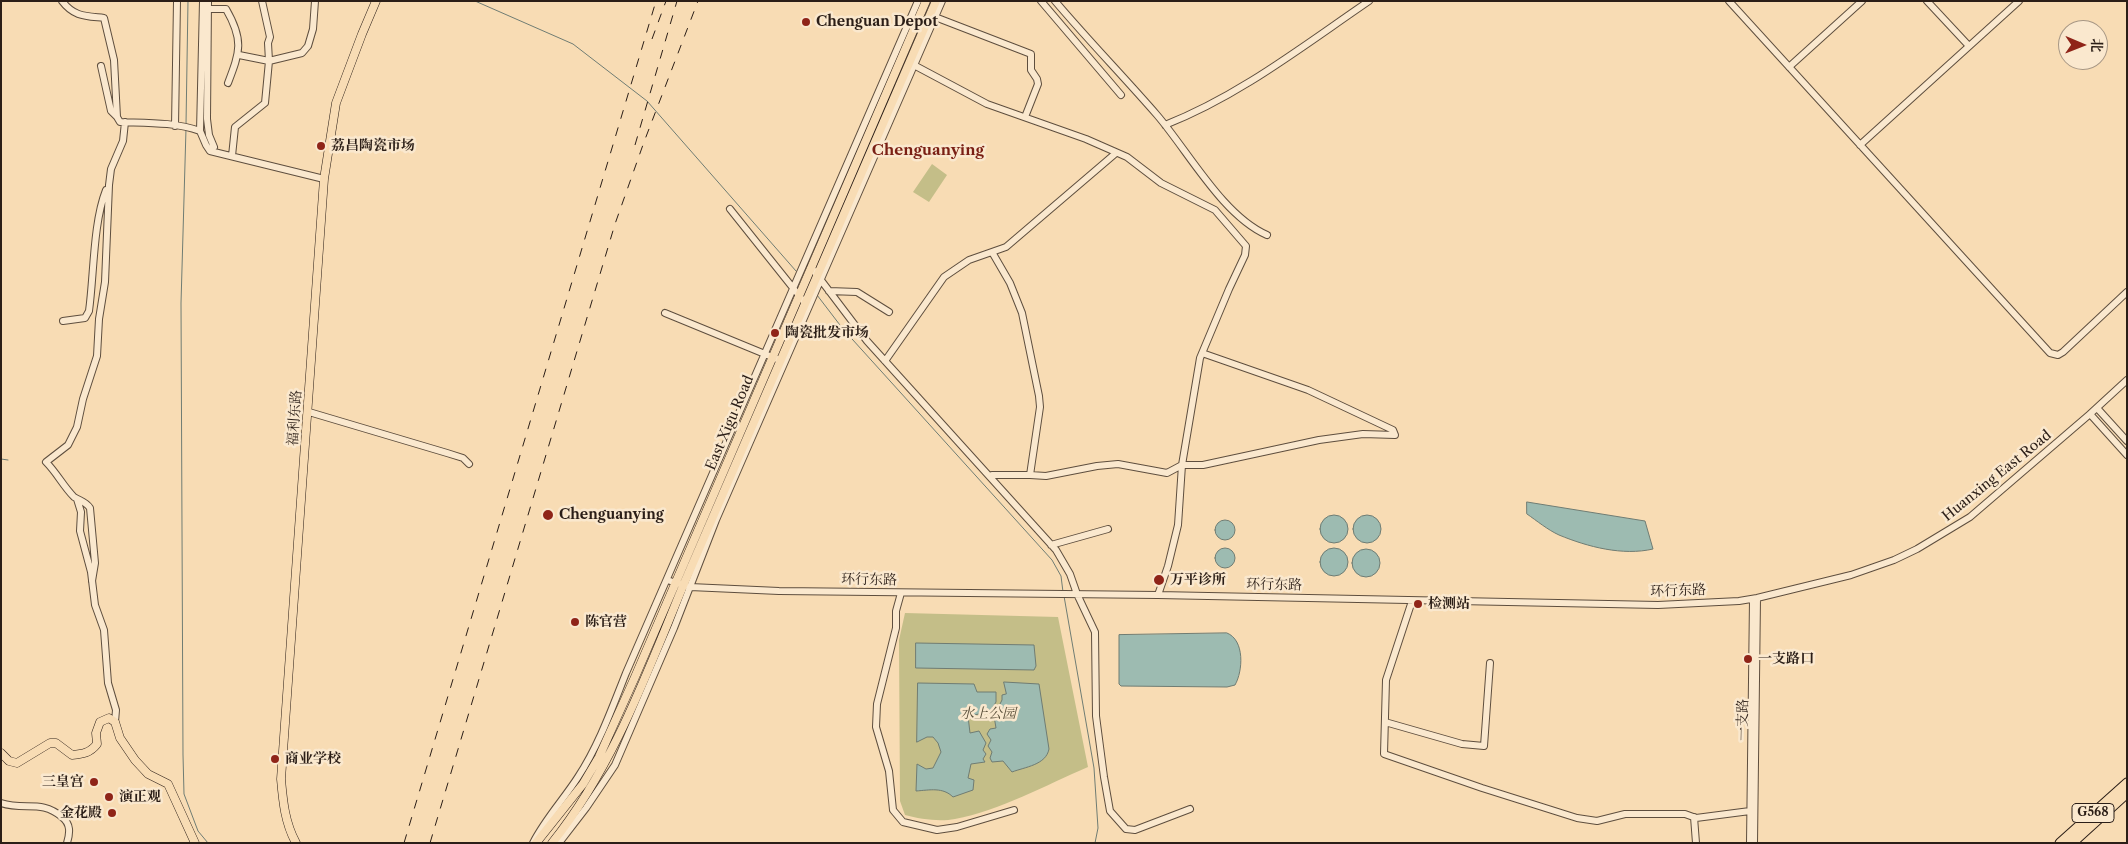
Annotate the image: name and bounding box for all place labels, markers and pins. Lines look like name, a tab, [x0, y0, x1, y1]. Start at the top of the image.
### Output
place label: Chenguan Depot	[816, 14, 938, 30]
marker: Chenguan Depot	[800, 16, 812, 28]
place label: 荔昌陶瓷市场	[331, 138, 415, 154]
marker: 荔昌陶瓷市场	[315, 140, 327, 152]
place label: 陶瓷批发市场	[785, 325, 869, 341]
marker: 陶瓷批发市场	[769, 327, 781, 339]
place label: Chenguanying	[559, 507, 664, 523]
marker: Chenguanying	[541, 508, 555, 522]
place label: 万平诊所	[1170, 572, 1226, 588]
marker: 万平诊所	[1152, 573, 1166, 587]
place label: 检测站	[1428, 596, 1470, 612]
marker: 检测站	[1412, 598, 1424, 610]
place label: 陈官营	[585, 614, 627, 630]
marker: 陈官营	[569, 616, 581, 628]
place label: 一支路口	[1758, 651, 1814, 667]
marker: 一支路口	[1742, 653, 1754, 665]
place label: 商业学校	[285, 751, 341, 767]
marker: 商业学校	[269, 753, 281, 765]
place label: 三皇宫	[42, 774, 84, 790]
marker: 三皇宫	[88, 776, 100, 788]
place label: 演正观	[119, 789, 161, 805]
marker: 演正观	[103, 791, 115, 803]
place label: 金花殿	[60, 805, 102, 821]
marker: 金花殿	[106, 807, 118, 819]

